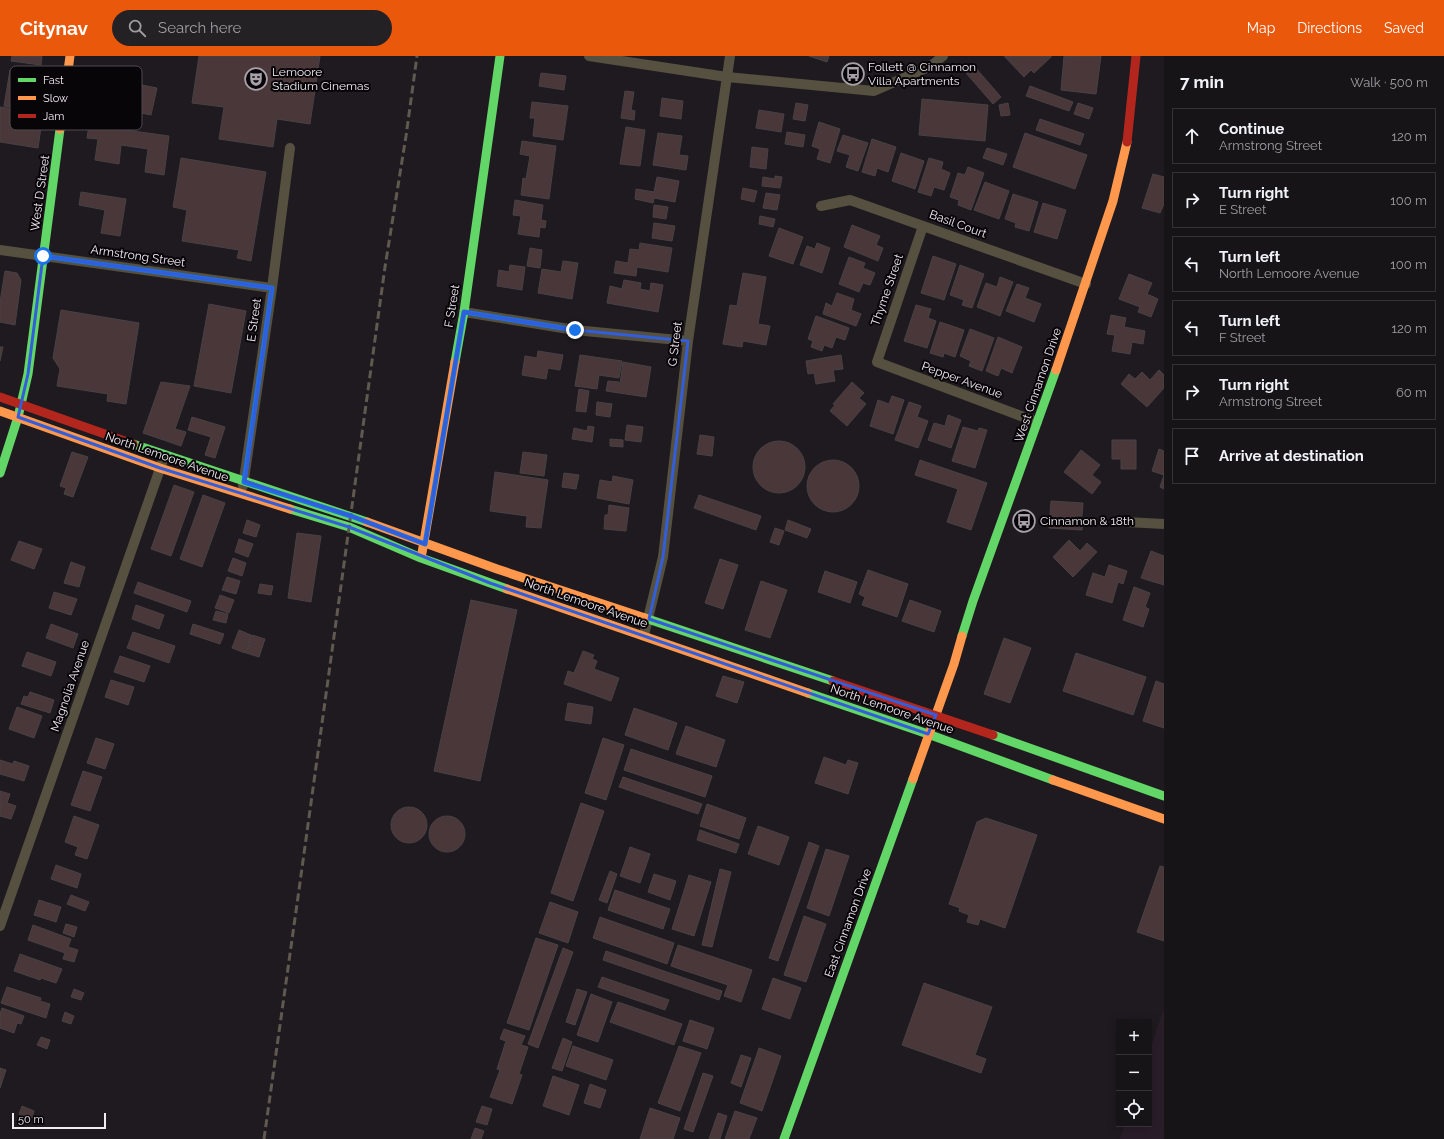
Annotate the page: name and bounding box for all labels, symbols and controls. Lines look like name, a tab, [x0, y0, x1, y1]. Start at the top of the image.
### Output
search box	[112, 10, 392, 46]
text: Citynav	[20, 17, 88, 39]
icon: search	[126, 17, 148, 39]
text: Search here	[158, 19, 241, 37]
text: Map	[1247, 20, 1275, 36]
text: Directions	[1297, 20, 1362, 36]
text: Saved	[1384, 20, 1424, 36]
place label: Follett @ Cinnamon Villa Apartments	[868, 60, 976, 88]
bus stop icon: Follett @ Cinnamon Villa Apartments	[840, 61, 866, 87]
place label: Lemoore Stadium Cinemas	[272, 65, 369, 93]
legend	[10, 66, 142, 130]
theatre icon: Lemoore Stadium Cinemas	[243, 66, 269, 92]
text: 7 min	[1180, 72, 1224, 92]
text: Fast	[43, 74, 64, 87]
text: Walk · 500 m	[1350, 75, 1428, 90]
text: Slow	[43, 92, 68, 105]
text: Jam	[43, 110, 64, 123]
text: Continue	[1219, 120, 1284, 138]
icon: ahead	[1181, 125, 1203, 147]
text: 120 m	[1391, 129, 1427, 144]
text: Armstrong Street	[1219, 138, 1322, 153]
street label: West D Street	[28, 154, 52, 232]
text: Turn right	[1219, 184, 1289, 202]
icon: right	[1181, 189, 1203, 211]
text: 100 m	[1390, 193, 1427, 208]
text: E Street	[1219, 202, 1266, 217]
street label: Basil Court	[928, 207, 988, 241]
street label: Armstrong Street	[90, 242, 186, 270]
route start	[34, 247, 52, 265]
text: Turn left	[1219, 248, 1280, 266]
street label: Thyme Street	[868, 252, 906, 328]
icon: left	[1181, 253, 1203, 275]
text: 100 m	[1390, 257, 1427, 272]
text: North Lemoore Avenue	[1219, 266, 1359, 281]
street label: F Street	[442, 284, 462, 328]
street label: E Street	[244, 297, 264, 343]
text: Turn left	[1219, 312, 1280, 330]
icon: left	[1181, 317, 1203, 339]
route end	[566, 321, 584, 339]
street label: G Street	[665, 321, 685, 367]
text: 120 m	[1391, 321, 1427, 336]
street label: West Cinnamon Drive	[1012, 326, 1064, 444]
text: F Street	[1219, 330, 1266, 345]
street label: Pepper Avenue	[920, 359, 1004, 401]
text: Turn right	[1219, 376, 1289, 394]
icon: right	[1181, 381, 1203, 403]
text: 60 m	[1396, 385, 1427, 400]
text: Armstrong Street	[1219, 394, 1322, 409]
street label: North Lemoore Avenue	[103, 429, 231, 485]
icon: arrive	[1181, 445, 1203, 467]
text: Arrive at destination	[1219, 447, 1364, 465]
bus stop icon: Cinnamon & 18th	[1011, 508, 1037, 534]
place label: Cinnamon & 18th	[1040, 514, 1134, 528]
street label: North Lemoore Avenue	[522, 575, 650, 631]
street label: Magnolia Avenue	[48, 638, 92, 734]
street label: North Lemoore Avenue	[828, 681, 956, 737]
street label: East Cinnamon Drive	[822, 867, 874, 979]
map controls	[1116, 1019, 1152, 1127]
button: +	[1116, 1019, 1152, 1055]
button: −	[1116, 1055, 1152, 1091]
button: locate	[1116, 1091, 1152, 1127]
scale bar	[12, 1111, 106, 1130]
text: 50 m	[18, 1113, 44, 1126]

